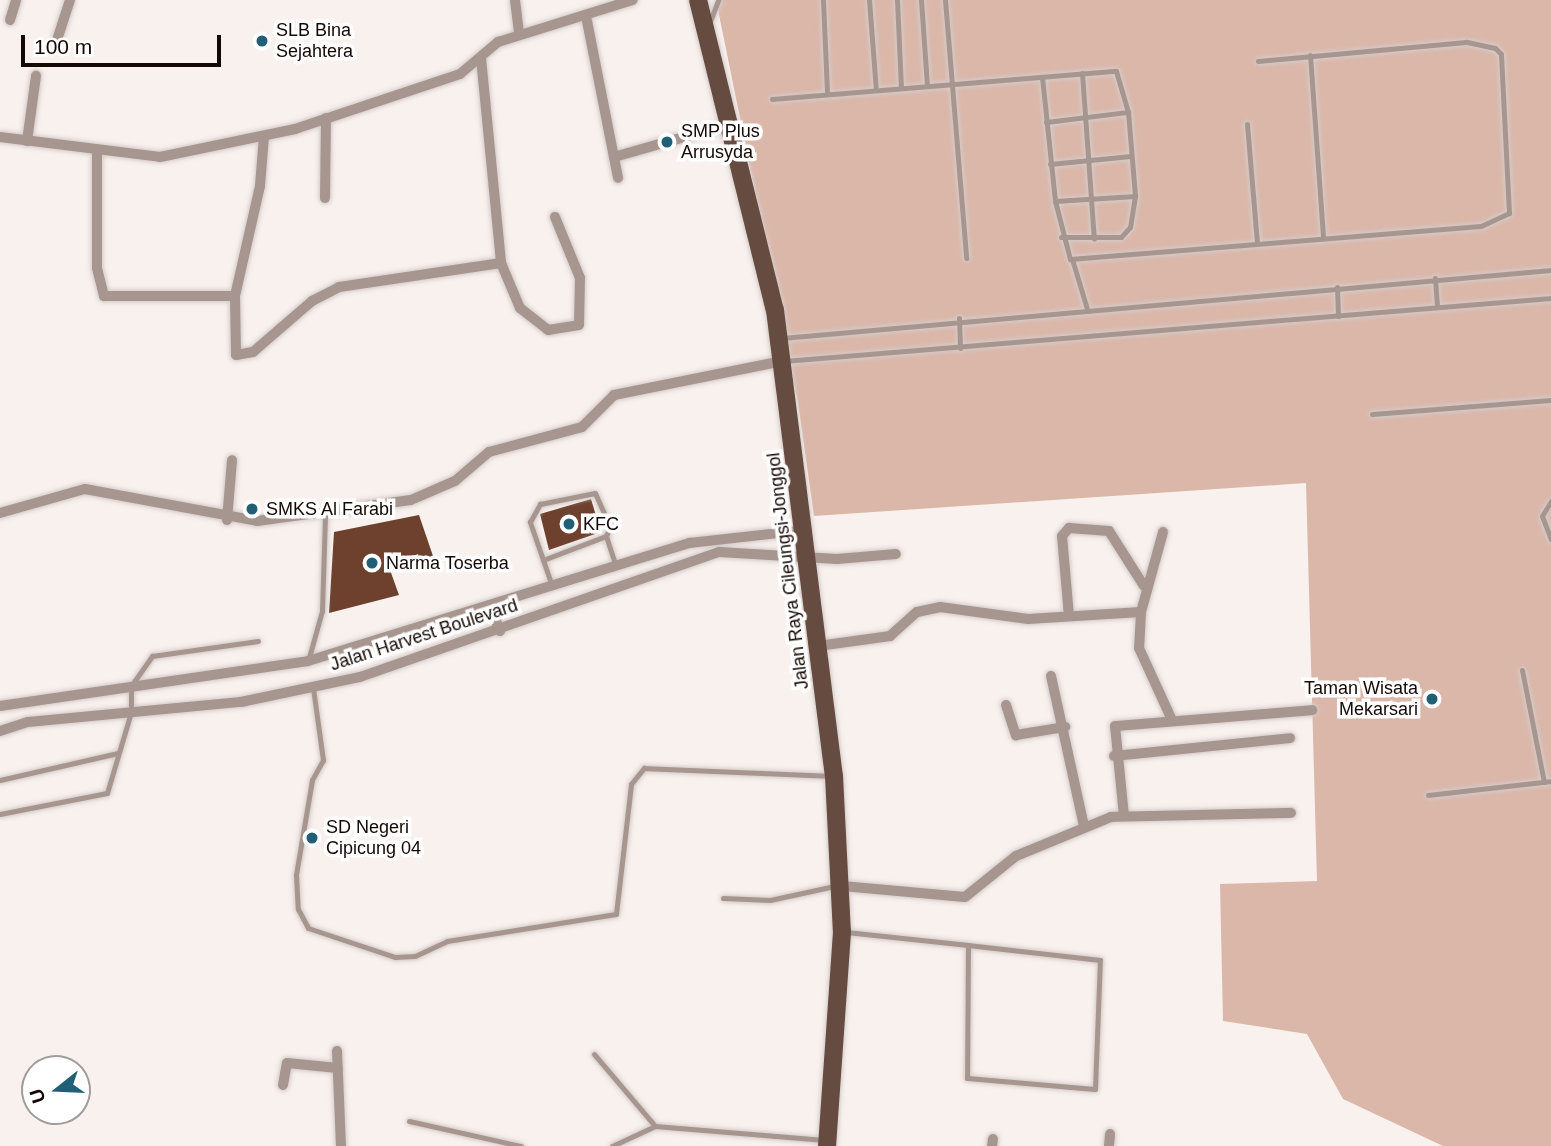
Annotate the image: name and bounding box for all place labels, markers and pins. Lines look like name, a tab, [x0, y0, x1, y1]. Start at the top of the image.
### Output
place label: SLB Bina Sejahtera	[276, 20, 353, 62]
marker: SLB Bina Sejahtera	[254, 33, 270, 49]
place label: SMP Plus Arrusyda	[681, 121, 760, 164]
marker: SMP Plus Arrusyda	[659, 134, 675, 150]
place label: SMKS Al Farabi	[266, 498, 394, 520]
marker: SMKS Al Farabi	[244, 501, 260, 517]
place label: KFC	[583, 513, 619, 535]
marker: KFC	[561, 516, 577, 532]
place label: Narma Toserba	[386, 552, 509, 574]
marker: Narma Toserba	[364, 555, 380, 571]
place label: Taman Wisata Mekarsari	[1304, 678, 1418, 720]
marker: Taman Wisata Mekarsari	[1424, 691, 1440, 707]
place label: SD Negeri Cipicung 04	[326, 817, 421, 860]
marker: SD Negeri Cipicung 04	[304, 830, 320, 846]

